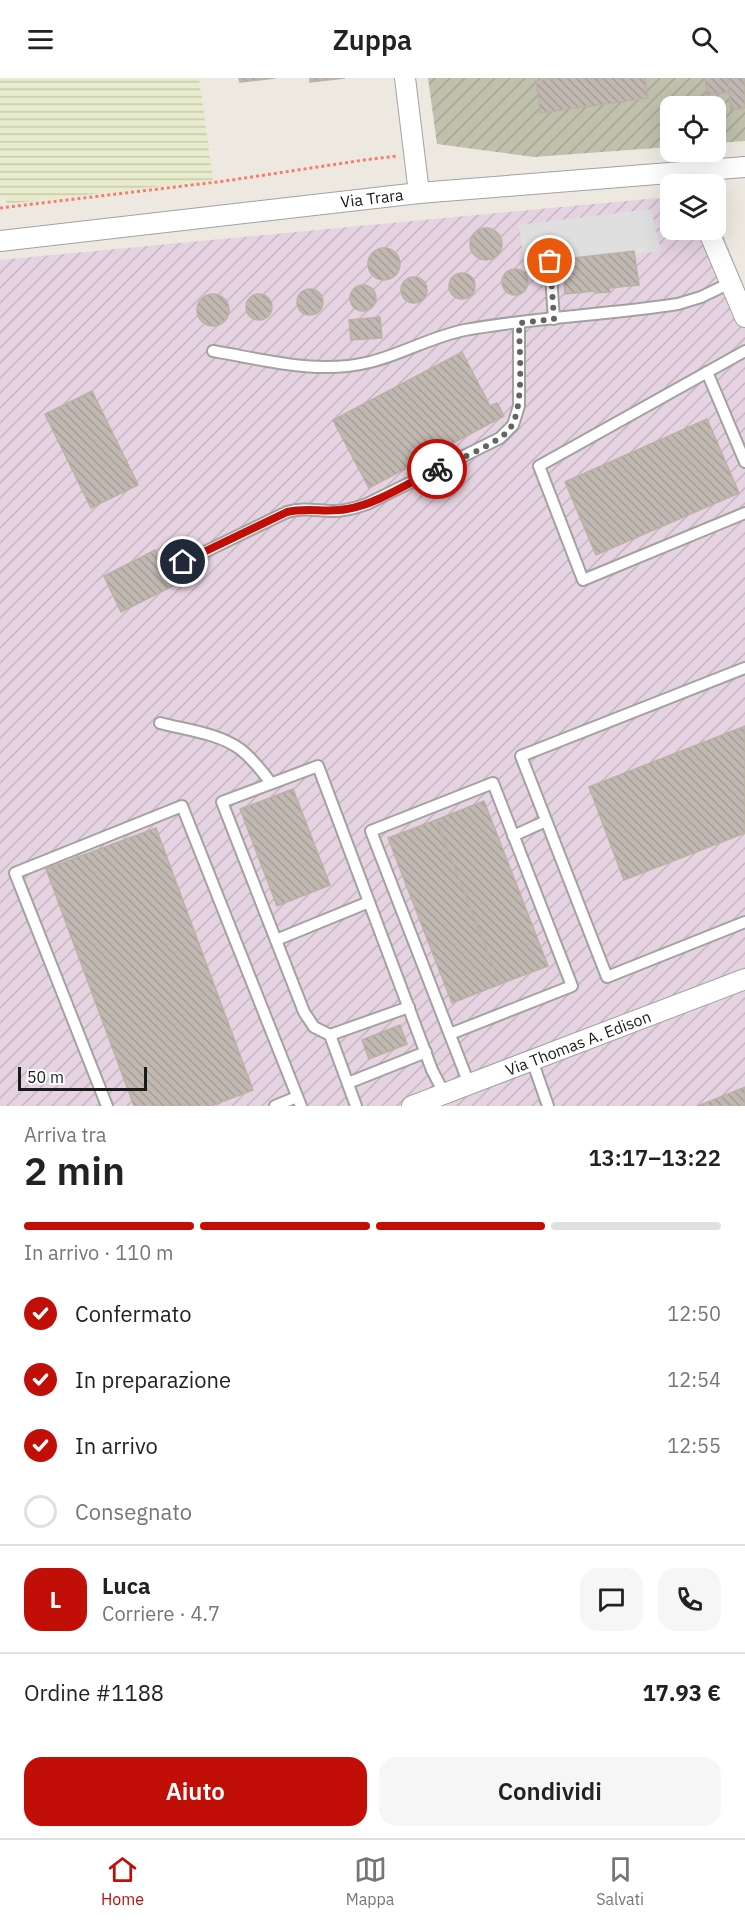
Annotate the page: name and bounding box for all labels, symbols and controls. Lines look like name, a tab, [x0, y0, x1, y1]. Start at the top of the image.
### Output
text: Zuppa	[333, 22, 412, 57]
icon: menu	[24, 23, 57, 56]
icon: search	[688, 23, 721, 56]
map controls	[660, 96, 726, 240]
button: locate	[660, 96, 726, 162]
button: layers	[660, 174, 726, 240]
street label: Via Trara	[339, 184, 405, 212]
pin	[524, 235, 575, 286]
icon: bag	[533, 244, 566, 277]
courier	[407, 439, 467, 499]
icon: bike	[421, 453, 454, 486]
pin	[157, 536, 208, 587]
icon: home	[166, 545, 199, 578]
street label: Via Thomas A. Edison	[502, 1006, 654, 1080]
scale bar	[18, 1064, 147, 1091]
text: 50 m	[27, 1067, 64, 1087]
text: Arriva tra	[24, 1121, 107, 1148]
text: 13:17–13:22	[588, 1143, 721, 1172]
text: 2 min	[24, 1145, 125, 1196]
text: In arrivo · 110 m	[24, 1239, 173, 1266]
icon: check	[24, 1297, 57, 1330]
text: Confermato	[75, 1299, 192, 1328]
text: 12:50	[667, 1300, 721, 1327]
icon: check	[24, 1363, 57, 1396]
text: In preparazione	[75, 1365, 231, 1394]
text: 12:54	[667, 1366, 721, 1393]
icon: check	[24, 1429, 57, 1462]
text: In arrivo	[75, 1431, 158, 1460]
text: 12:55	[667, 1432, 721, 1459]
text: Consegnato	[75, 1497, 192, 1526]
button: chat	[580, 1568, 643, 1631]
button: phone	[658, 1568, 721, 1631]
text: Luca	[102, 1571, 151, 1600]
text: L	[50, 1585, 61, 1614]
text: Corriere · 4.7	[102, 1600, 220, 1627]
text: Ordine #1188	[24, 1678, 164, 1707]
text: 17.93 €	[642, 1678, 721, 1707]
button: Aiuto	[24, 1757, 367, 1826]
button: Condividi	[379, 1757, 721, 1826]
tab: Home	[101, 1853, 144, 1909]
tab: Mappa	[346, 1853, 394, 1909]
tab: Salvati	[596, 1853, 644, 1909]

